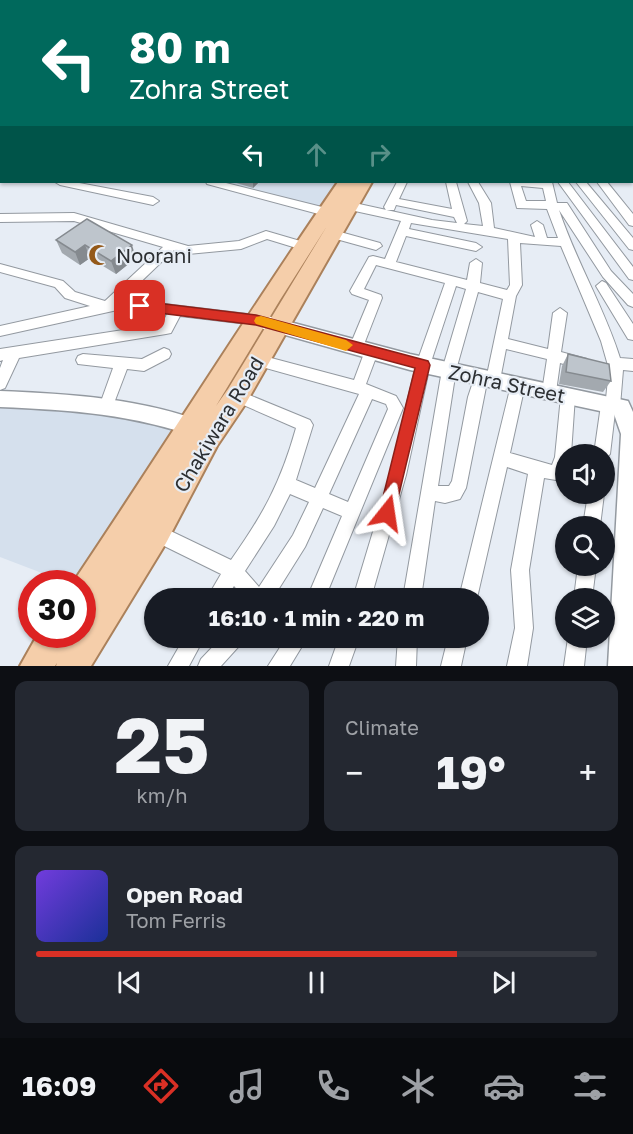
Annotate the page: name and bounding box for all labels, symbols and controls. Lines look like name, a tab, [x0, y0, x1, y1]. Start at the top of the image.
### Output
text: 80 m	[129, 22, 230, 72]
icon: left	[30, 24, 108, 102]
text: Zohra Street	[129, 73, 290, 105]
icon: left	[237, 138, 270, 171]
icon: ahead	[300, 138, 333, 171]
icon: right	[363, 138, 396, 171]
mosque icon: Noorani	[87, 243, 111, 267]
place label: Noorani	[116, 243, 192, 267]
pin	[114, 280, 165, 331]
icon: arrive	[123, 289, 156, 322]
street label: Chakiwara Road	[168, 352, 268, 496]
street label: Zohra Street	[446, 359, 568, 407]
map controls	[555, 444, 615, 648]
button: sound	[555, 444, 615, 504]
position arrow	[355, 481, 419, 545]
button: search	[555, 516, 615, 576]
speed limit sign: 30	[18, 570, 96, 648]
button: layers	[555, 588, 615, 648]
text: 16:10 · 1 min · 220 m	[209, 604, 424, 631]
text: 25	[114, 697, 210, 790]
text: Climate	[345, 715, 419, 739]
text: 19°	[436, 745, 506, 799]
text: −	[345, 753, 363, 792]
text: +	[579, 753, 597, 792]
text: km/h	[137, 783, 187, 807]
text: Open Road	[126, 881, 243, 908]
text: Tom Ferris	[126, 908, 226, 932]
icon: previous	[113, 966, 146, 999]
icon: pause	[300, 966, 333, 999]
icon: next	[487, 966, 520, 999]
icon: directions	[140, 1065, 182, 1107]
icon: music	[226, 1065, 268, 1107]
icon: phone	[312, 1065, 354, 1107]
icon: climate	[397, 1065, 439, 1107]
icon: car	[483, 1065, 525, 1107]
icon: filters	[569, 1065, 611, 1107]
text: 16:09	[22, 1070, 96, 1102]

